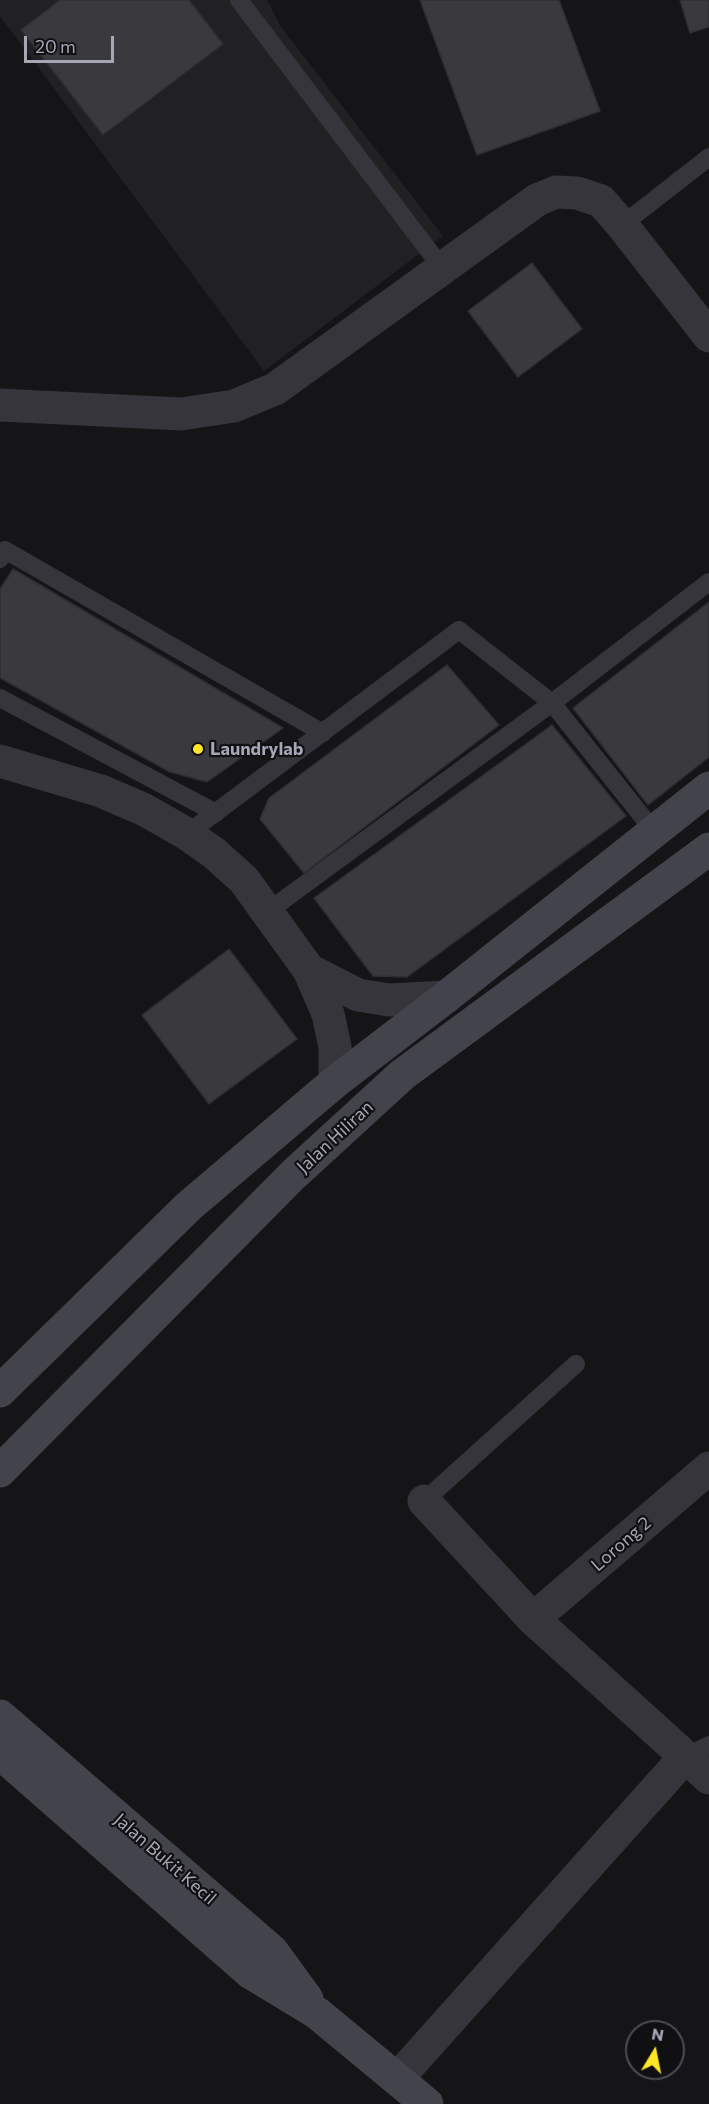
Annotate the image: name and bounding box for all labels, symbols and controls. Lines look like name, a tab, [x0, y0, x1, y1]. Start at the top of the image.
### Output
scale bar	[27, 24, 117, 62]
text: 20 m	[35, 35, 76, 57]
place label: Laundrylab	[210, 738, 304, 760]
marker: Laundrylab	[191, 742, 205, 756]
street label: Jalan Hiliran	[292, 1096, 378, 1178]
street label: Lorong 2	[587, 1512, 655, 1576]
street label: Jalan Bukit Kecil	[109, 1809, 221, 1909]
north arrow	[625, 2020, 685, 2080]
text: N	[650, 2023, 665, 2044]

